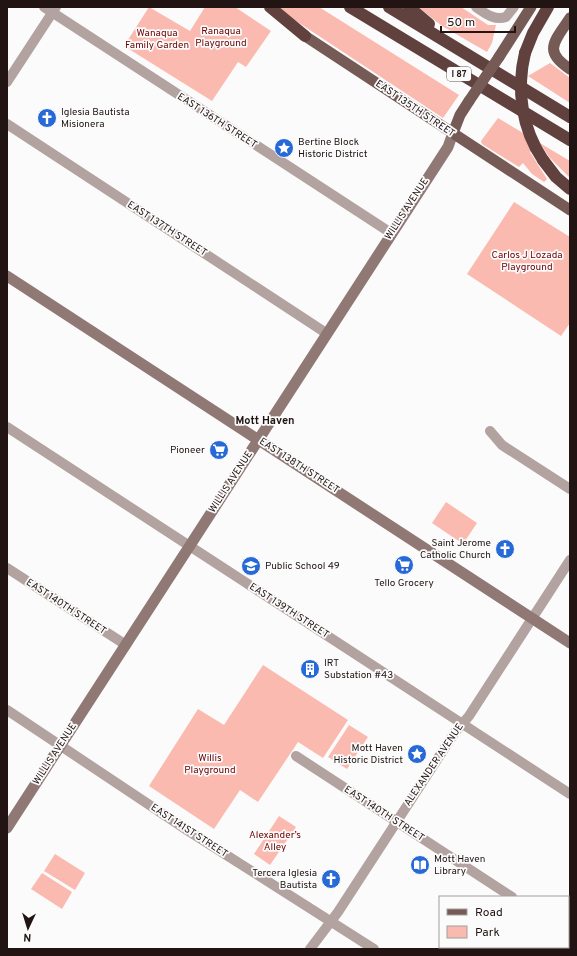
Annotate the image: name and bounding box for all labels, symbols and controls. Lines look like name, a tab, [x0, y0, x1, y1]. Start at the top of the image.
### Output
scale bar	[441, 8, 515, 34]
text: 50 m	[447, 15, 475, 31]
park label: Ranaqua Playground	[195, 25, 247, 50]
park label: Wanaqua Family Garden	[125, 27, 189, 52]
road number: I 87	[447, 67, 471, 81]
street label: EAST 135TH STREET	[373, 78, 457, 141]
street label: EAST 136TH STREET	[175, 90, 259, 152]
place label: Iglesia Bautista Misionera	[61, 106, 129, 131]
church icon: Iglesia Bautista Misionera	[36, 107, 58, 129]
place label: Bertine Block Historic District	[298, 136, 368, 161]
place icon: Bertine Block Historic District	[273, 137, 295, 159]
street label: WILLIS AVENUE	[382, 176, 432, 242]
street label: EAST 137TH STREET	[125, 198, 209, 260]
park label: Carlos J Lozada Playground	[491, 249, 563, 274]
district label: Mott Haven	[235, 414, 295, 428]
street label: EAST 138TH STREET	[257, 435, 342, 497]
supermarket icon: Pioneer	[208, 439, 230, 461]
place label: Pioneer	[170, 444, 205, 457]
street label: WILLIS AVENUE	[206, 449, 256, 515]
place label: Saint Jerome Catholic Church	[420, 537, 491, 562]
church icon: Saint Jerome Catholic Church	[494, 538, 516, 560]
supermarket icon: Tello Grocery	[393, 554, 415, 576]
school or university icon: Public School 49	[240, 555, 262, 577]
place label: Public School 49	[265, 560, 340, 573]
street label: EAST 140TH STREET	[23, 576, 109, 638]
place label: Tello Grocery	[374, 577, 434, 590]
street label: EAST 139TH STREET	[247, 580, 331, 642]
place label: IRT Substation #43	[324, 657, 393, 682]
building icon: IRT Substation #43	[299, 658, 321, 680]
street label: WILLIS AVENUE	[30, 721, 80, 787]
street label: ALEXANDER AVENUE	[401, 721, 467, 809]
place label: Mott Haven Historic District	[334, 742, 403, 767]
place icon: Mott Haven Historic District	[406, 743, 428, 765]
park label: Willis Playground	[184, 752, 236, 777]
street label: EAST 140TH STREET	[341, 783, 427, 845]
street label: EAST 141ST STREET	[148, 801, 230, 861]
park label: Alexander’s Alley	[249, 829, 301, 854]
place label: Mott Haven Library	[434, 853, 485, 878]
library icon: Mott Haven Library	[409, 854, 431, 876]
place label: Tercera Iglesia Bautista	[252, 867, 317, 892]
church icon: Tercera Iglesia Bautista	[320, 868, 342, 890]
legend	[439, 896, 569, 948]
text: Road	[475, 905, 503, 921]
north arrow	[8, 908, 48, 948]
text: Park	[475, 925, 500, 941]
text: N	[23, 930, 32, 944]

